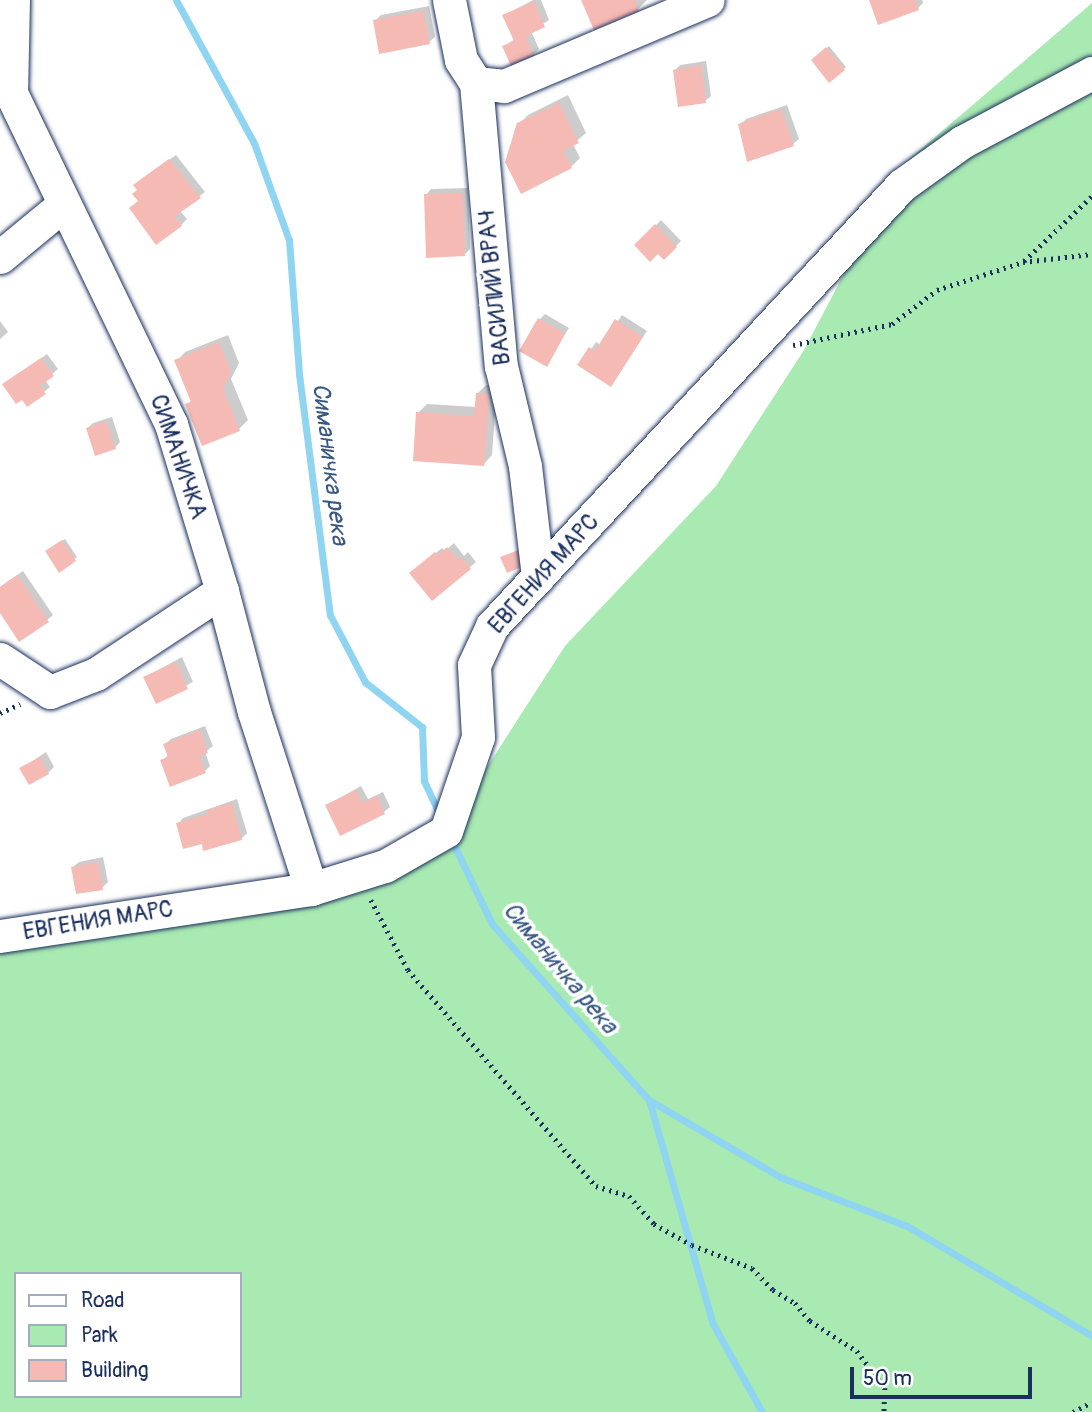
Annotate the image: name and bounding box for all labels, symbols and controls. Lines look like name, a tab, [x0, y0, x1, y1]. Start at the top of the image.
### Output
street label: ВАСИЛИЙ ВРАЧ	[473, 209, 517, 367]
water label: Симаничка река	[306, 382, 354, 546]
street label: СИМАНИЧКА	[144, 391, 212, 523]
street label: ЕВГЕНИЯ МАРС	[483, 508, 605, 640]
street label: ЕВГЕНИЯ МАРС	[21, 896, 175, 946]
water label: Симаничка река	[497, 896, 623, 1040]
legend	[14, 1272, 242, 1398]
text: Road	[81, 1287, 125, 1314]
text: Park	[81, 1322, 118, 1349]
scale bar	[854, 1352, 1036, 1396]
text: Building	[81, 1357, 148, 1384]
text: 50 m	[863, 1365, 912, 1392]

